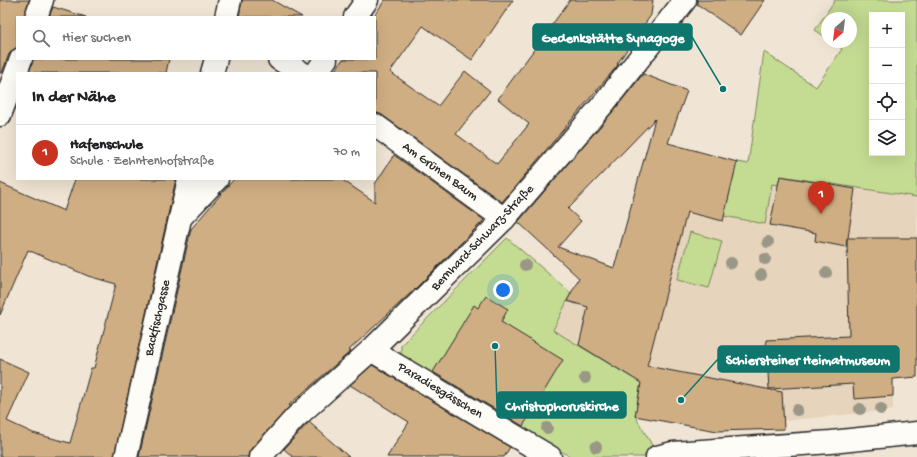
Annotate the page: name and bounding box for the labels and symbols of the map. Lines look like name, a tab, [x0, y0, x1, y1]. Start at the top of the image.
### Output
north arrow	[821, 12, 857, 48]
callout: Gedenkstätte Synagoge	[533, 24, 692, 50]
text: Gedenkstätte Synagoge	[541, 31, 685, 48]
street label: Am Grünen Baum	[399, 139, 481, 205]
pin: 1	[808, 181, 834, 214]
street label: Bernhard-Schwarz-Straße	[428, 182, 538, 295]
street label: Backfischgasse	[142, 278, 174, 359]
your location	[493, 280, 513, 300]
callout: Schiersteiner Heimatmuseum	[718, 346, 899, 372]
text: Schiersteiner Heimatmuseum	[726, 353, 890, 370]
street label: Paradiesgässchen	[394, 359, 486, 423]
callout: Christophoruskirche	[497, 392, 626, 418]
text: Christophoruskirche	[504, 399, 619, 416]

